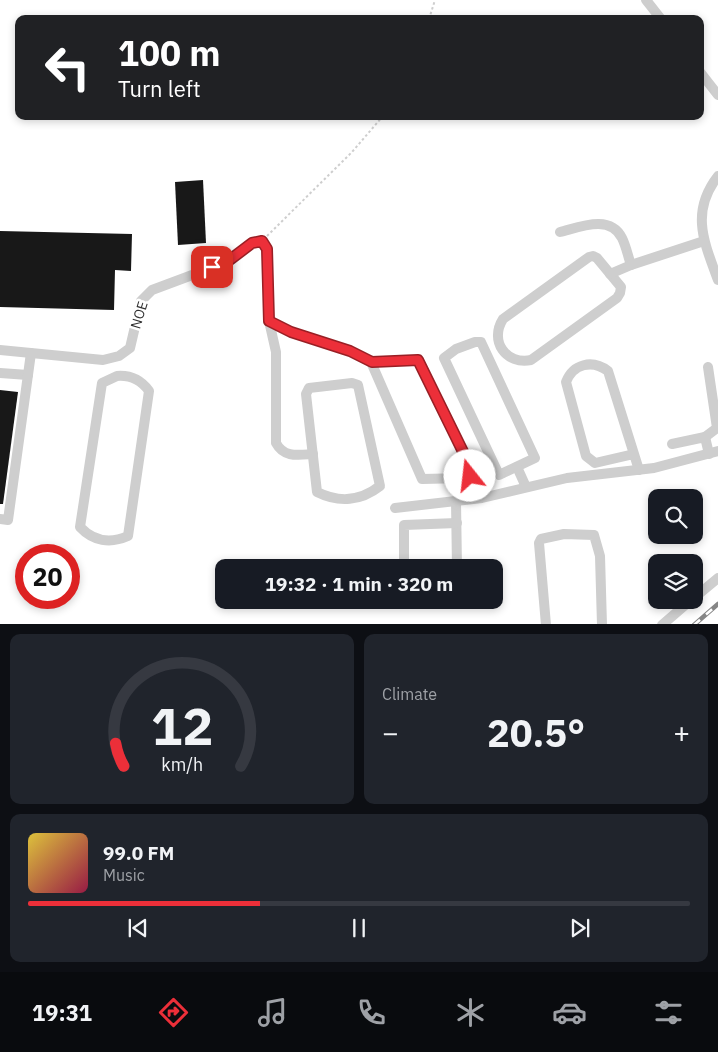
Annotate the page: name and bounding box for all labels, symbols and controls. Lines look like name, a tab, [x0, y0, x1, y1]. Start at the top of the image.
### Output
text: 100 m	[118, 30, 221, 76]
icon: left	[35, 35, 100, 100]
text: Turn left	[118, 74, 201, 103]
pin	[191, 246, 233, 288]
icon: arrive	[198, 253, 226, 281]
street label: NOE	[126, 299, 152, 331]
position arrow	[443, 449, 495, 501]
map controls	[648, 489, 703, 609]
button: search	[648, 489, 703, 544]
speed limit sign: 20	[15, 544, 80, 609]
button: layers	[648, 554, 703, 609]
text: 19:32 · 1 min · 320 m	[265, 572, 453, 596]
text: Climate	[382, 684, 437, 704]
text: 12	[151, 692, 213, 759]
text: 20.5°	[487, 708, 585, 757]
text: −	[382, 714, 399, 751]
text: +	[673, 714, 690, 751]
text: km/h	[161, 753, 203, 776]
text: 99.0 FM	[103, 841, 174, 865]
text: Music	[103, 865, 145, 885]
icon: previous	[124, 914, 152, 942]
icon: pause	[345, 914, 373, 942]
icon: next	[566, 914, 594, 942]
icon: directions	[156, 995, 191, 1030]
icon: music	[255, 995, 290, 1030]
icon: phone	[354, 995, 389, 1030]
icon: climate	[453, 995, 488, 1030]
icon: car	[552, 995, 587, 1030]
icon: filters	[651, 995, 686, 1030]
text: 19:31	[32, 998, 92, 1027]

